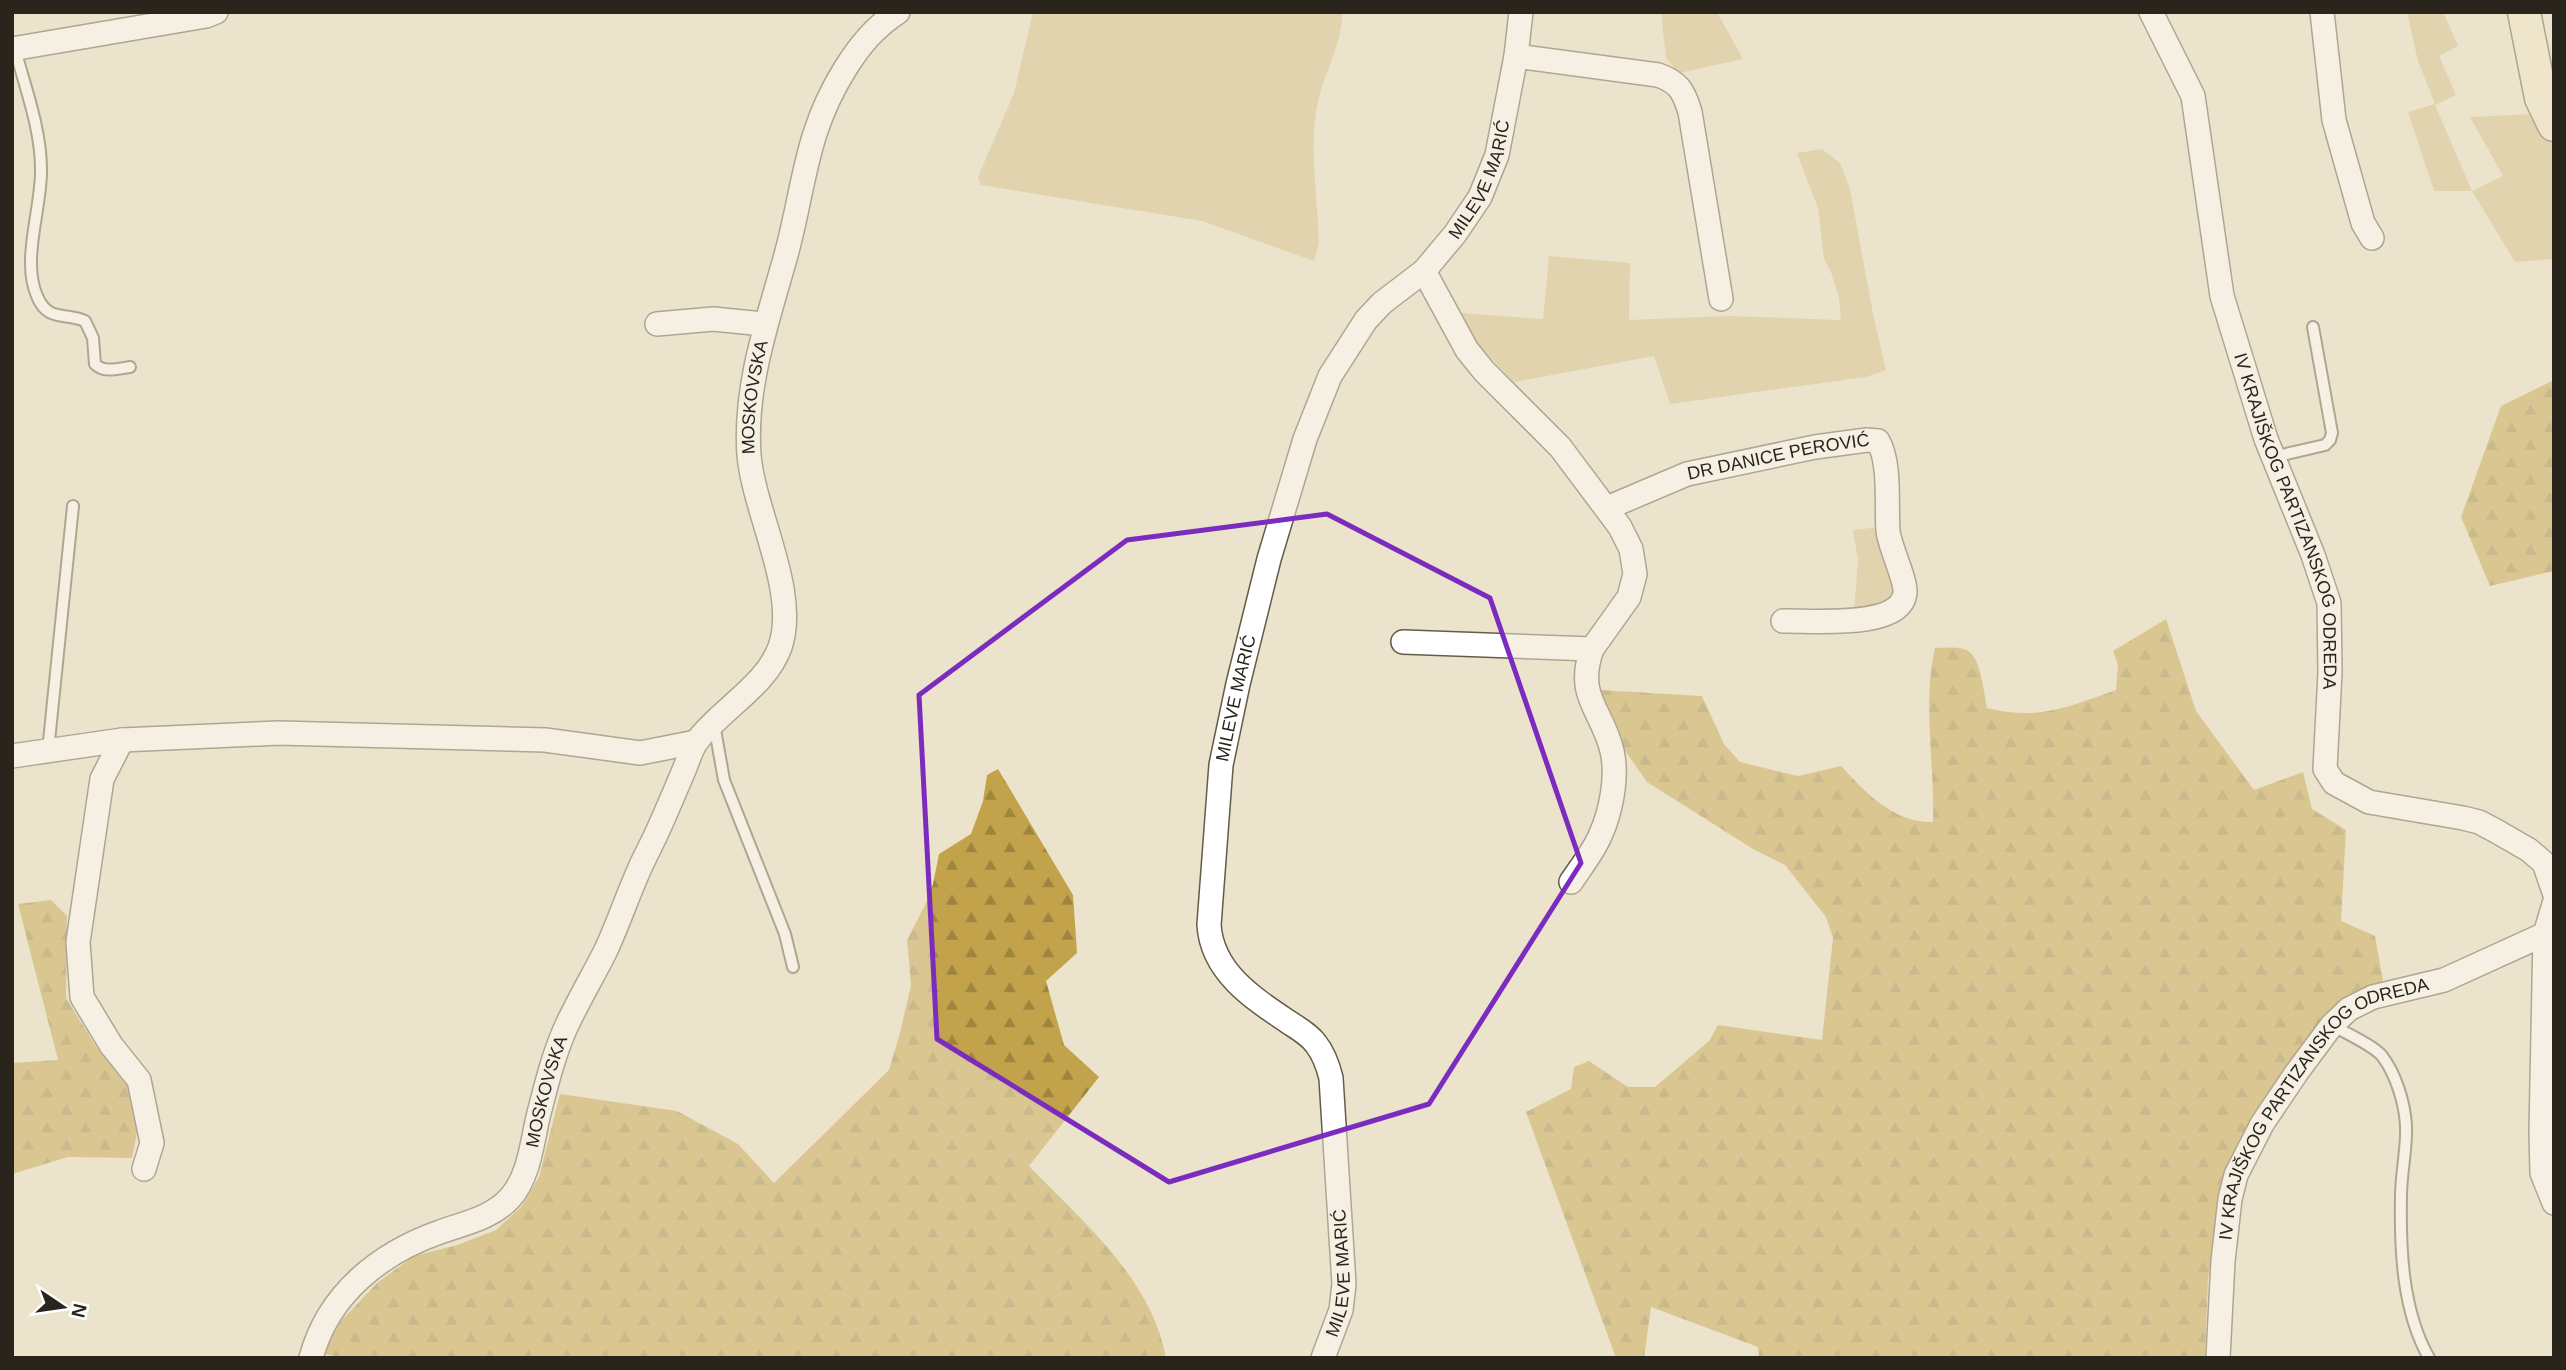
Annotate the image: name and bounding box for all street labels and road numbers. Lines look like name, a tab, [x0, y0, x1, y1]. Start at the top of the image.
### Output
street label: MILEVE MARIĆ	[1445, 118, 1513, 243]
street label: MOSKOVSKA	[738, 338, 772, 455]
street label: IV KRAJIŠKOG PARTIZANSKOG ODREDA	[2230, 351, 2340, 690]
street label: DR DANICE PEROVIĆ	[1685, 429, 1871, 484]
street label: MILEVE MARIĆ	[1212, 633, 1260, 763]
street label: IV KRAJIŠKOG PARTIZANSKOG ODREDA	[2215, 974, 2431, 1241]
street label: MOSKOVSKA	[522, 1033, 571, 1149]
street label: MILEVE MARIĆ	[1322, 1208, 1354, 1340]

